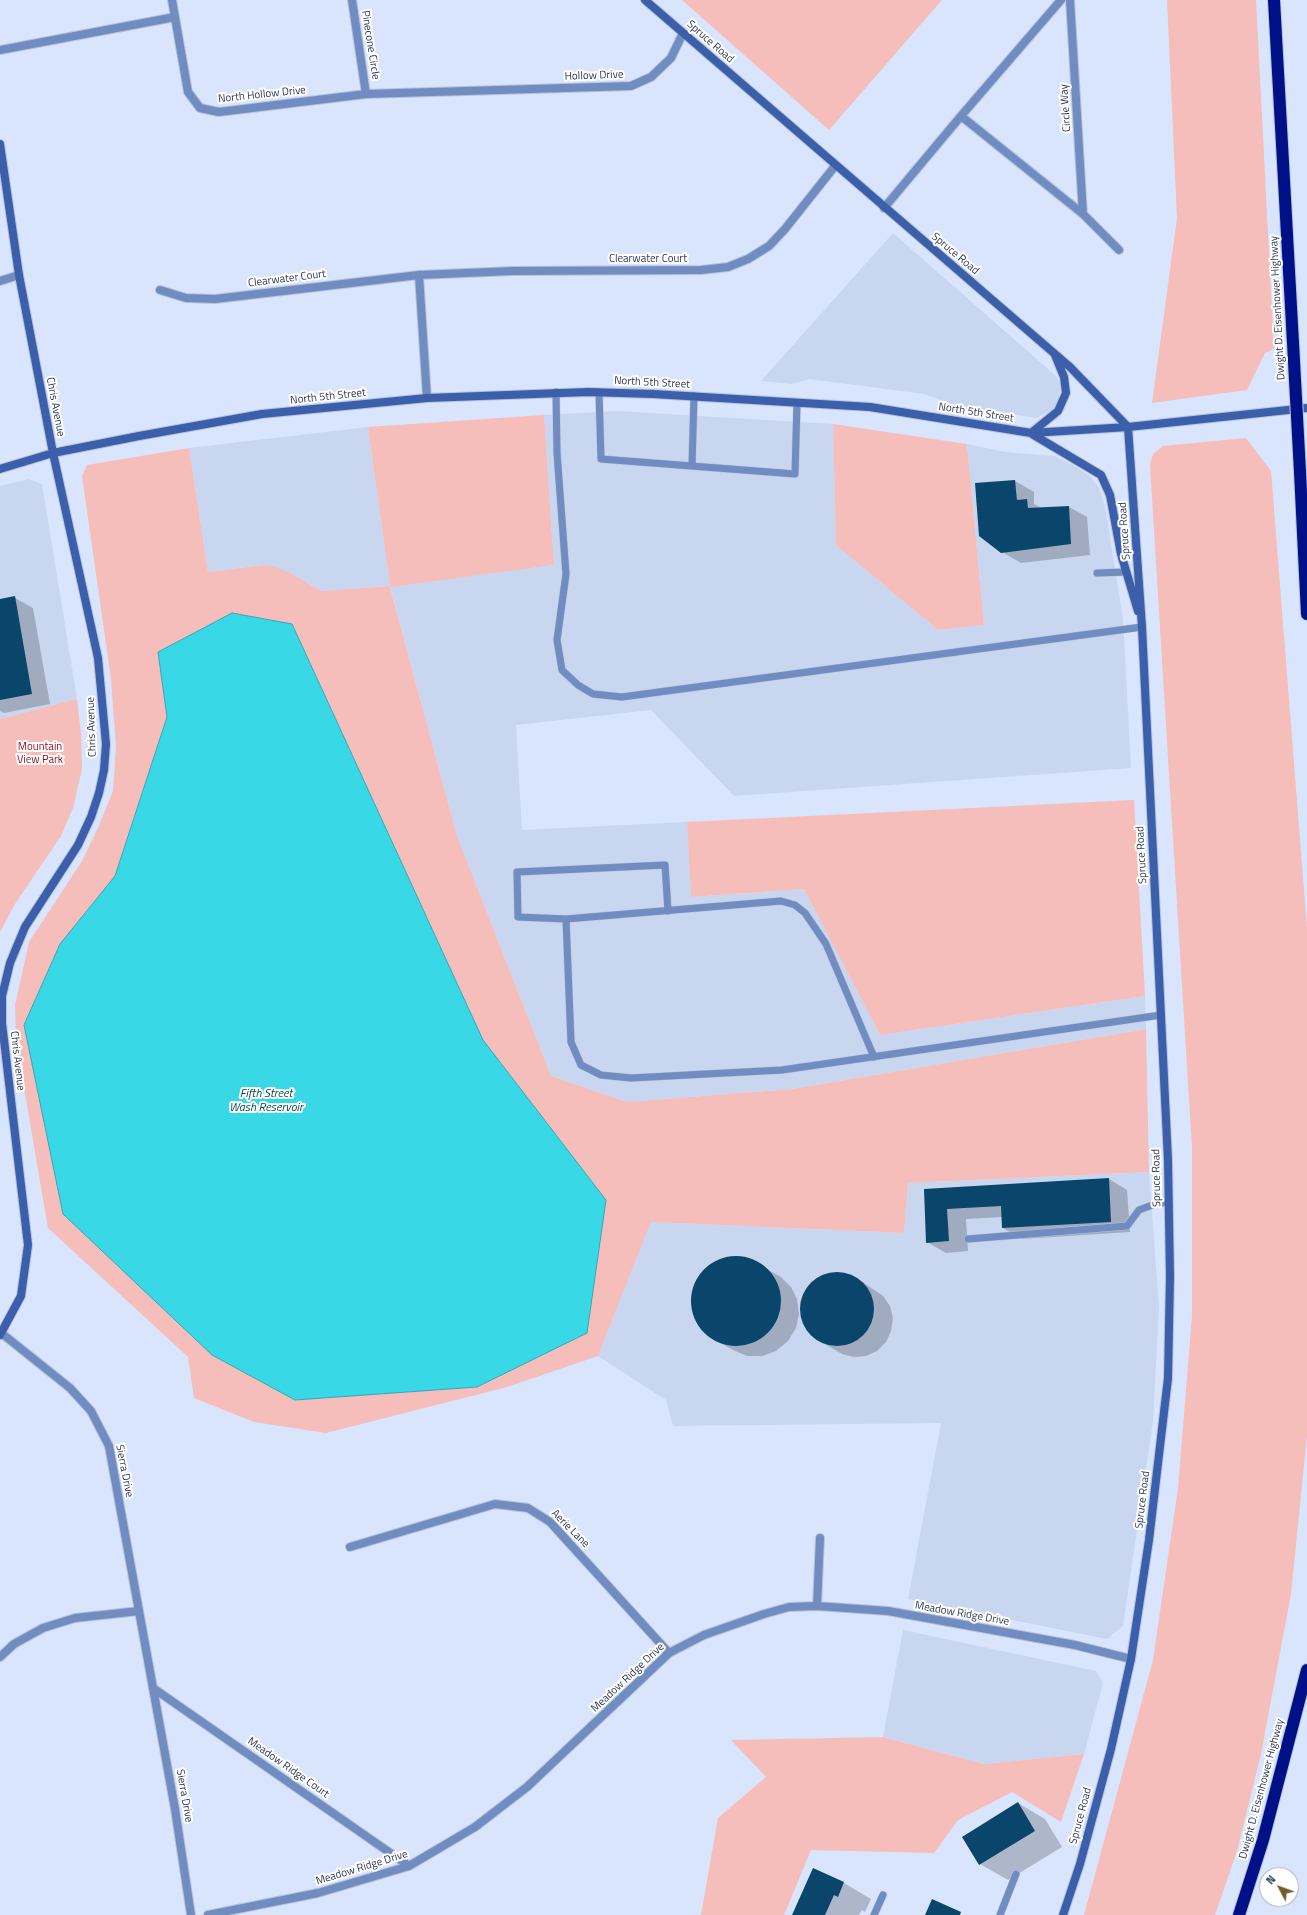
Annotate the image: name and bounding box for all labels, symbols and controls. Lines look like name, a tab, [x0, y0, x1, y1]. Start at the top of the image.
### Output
street label: Pinecone Circle	[358, 9, 382, 81]
street label: Spruce Road	[684, 18, 736, 66]
street label: Hollow Drive	[564, 68, 624, 84]
street label: North Hollow Drive	[218, 84, 306, 106]
street label: Circle Way	[1058, 84, 1074, 132]
street label: Spruce Road	[929, 230, 981, 278]
street label: Dwight D. Eisenhower Highway	[1268, 235, 1288, 381]
street label: Clearwater Court	[609, 252, 687, 266]
street label: Clearwater Court	[247, 268, 327, 290]
street label: North 5th Street	[614, 374, 690, 392]
street label: Chris Avenue	[43, 376, 67, 438]
street label: North 5th Street	[290, 386, 366, 408]
street label: North 5th Street	[937, 401, 1015, 425]
street label: Spruce Road	[1116, 502, 1134, 560]
street label: Chris Avenue	[84, 697, 100, 757]
park label: Mountain View Park	[17, 740, 63, 766]
street label: Spruce Road	[1134, 826, 1150, 884]
street label: Chris Avenue	[7, 1030, 27, 1092]
water label: Fifth Street Wash Reservoir	[229, 1087, 303, 1115]
street label: Spruce Road	[1150, 1149, 1164, 1207]
street label: Sierra Drive	[112, 1443, 136, 1499]
street label: Spruce Road	[1133, 1470, 1153, 1530]
street label: Aerie Lane	[548, 1507, 592, 1551]
street label: Meadow Ridge Drive	[914, 1599, 1010, 1629]
street label: Meadow Ridge Drive	[589, 1641, 667, 1715]
street label: Dwight D. Eisenhower Highway	[1237, 1717, 1287, 1861]
street label: Meadow Ridge Court	[245, 1735, 331, 1801]
street label: Sierra Drive	[173, 1768, 195, 1824]
street label: Spruce Road	[1067, 1786, 1095, 1846]
street label: Meadow Ridge Drive	[314, 1848, 410, 1888]
north arrow	[1259, 1867, 1299, 1907]
text: N	[1262, 1872, 1279, 1888]

